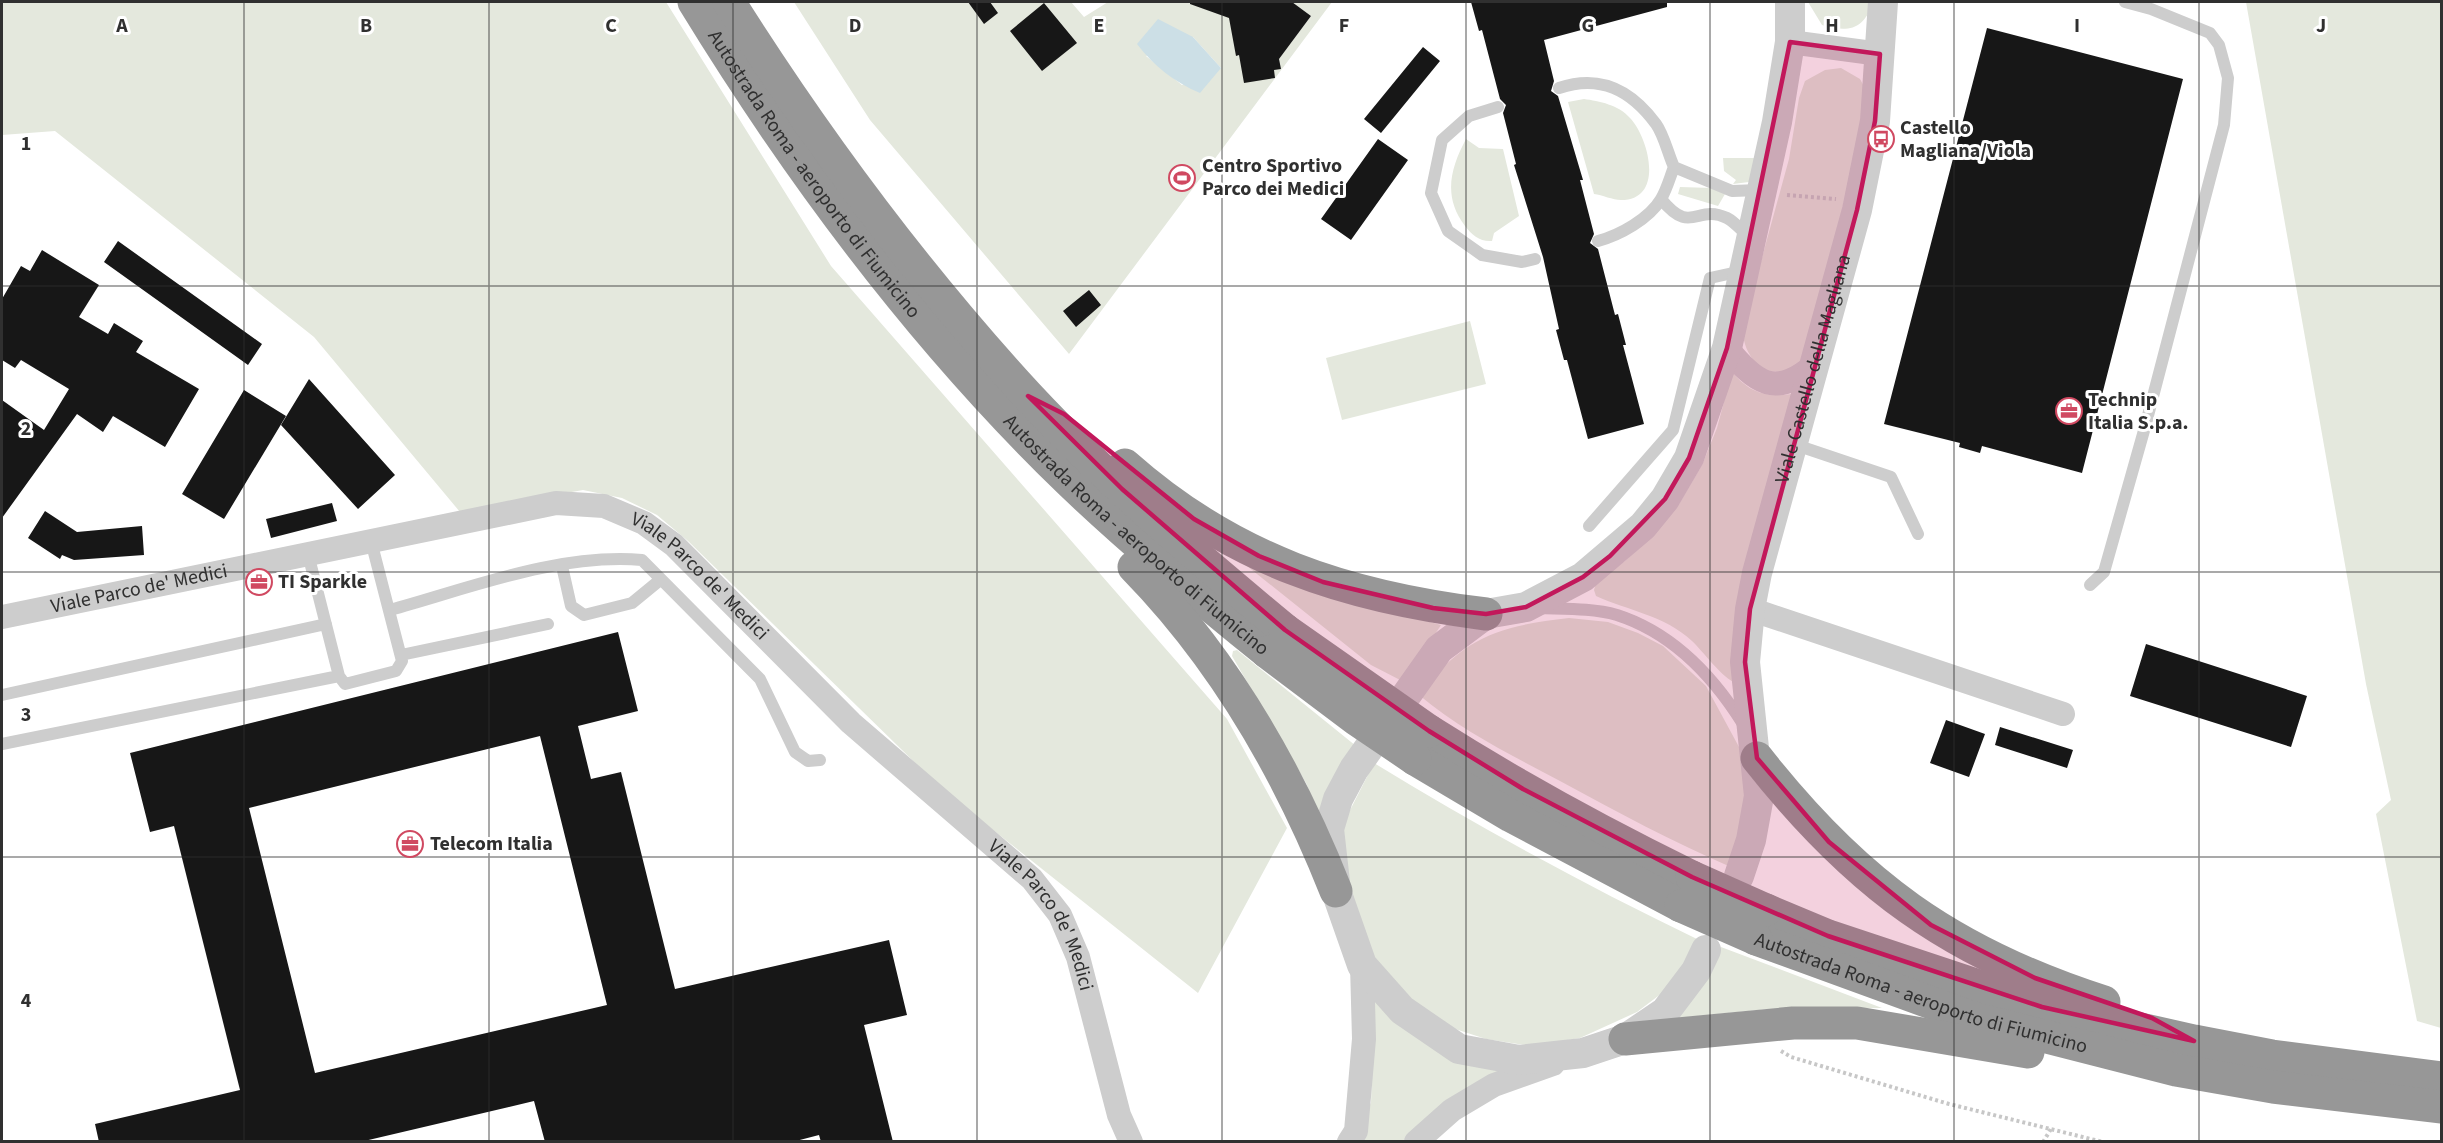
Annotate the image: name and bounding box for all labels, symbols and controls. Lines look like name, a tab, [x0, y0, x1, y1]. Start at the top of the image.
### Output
text: A	[115, 12, 128, 40]
text: B	[360, 12, 372, 40]
text: C	[605, 12, 617, 40]
text: D	[849, 12, 861, 40]
text: E	[1094, 12, 1104, 40]
text: F	[1339, 12, 1349, 40]
text: G	[1582, 12, 1594, 40]
text: H	[1825, 12, 1839, 40]
text: I	[2074, 12, 2080, 40]
text: J	[2316, 12, 2326, 40]
street label: Autostrada Roma - aeroporto di Fiumicino	[701, 25, 927, 324]
place label: Castello Magliana/Viola	[1900, 114, 2031, 165]
bus stop icon: Castello Magliana/Viola	[1866, 124, 1896, 154]
text: 1	[21, 130, 31, 158]
place label: Centro Sportivo Parco dei Medici	[1202, 152, 1344, 203]
sports icon: Centro Sportivo Parco dei Medici	[1167, 163, 1197, 193]
street label: Viale Castello della Magliana	[1768, 251, 1858, 487]
place label: Technip Italia S.p.a.	[2088, 386, 2189, 437]
office icon: Technip Italia S.p.a.	[2054, 396, 2084, 426]
street label: Autostrada Roma - aeroporto di Fiumicino	[997, 408, 1275, 662]
text: 2	[21, 415, 31, 443]
street label: Viale Parco de' Medici	[627, 505, 775, 647]
street label: Viale Parco de' Medici	[48, 557, 230, 621]
office icon: TI Sparkle	[244, 567, 274, 597]
place label: TI Sparkle	[278, 568, 367, 596]
text: 3	[21, 701, 31, 729]
office icon: Telecom Italia	[395, 829, 425, 859]
place label: Telecom Italia	[430, 830, 553, 858]
street label: Viale Parco de' Medici	[982, 833, 1100, 994]
street label: Autostrada Roma - aeroporto di Fiumicino	[1751, 926, 2091, 1061]
text: 4	[21, 987, 32, 1015]

